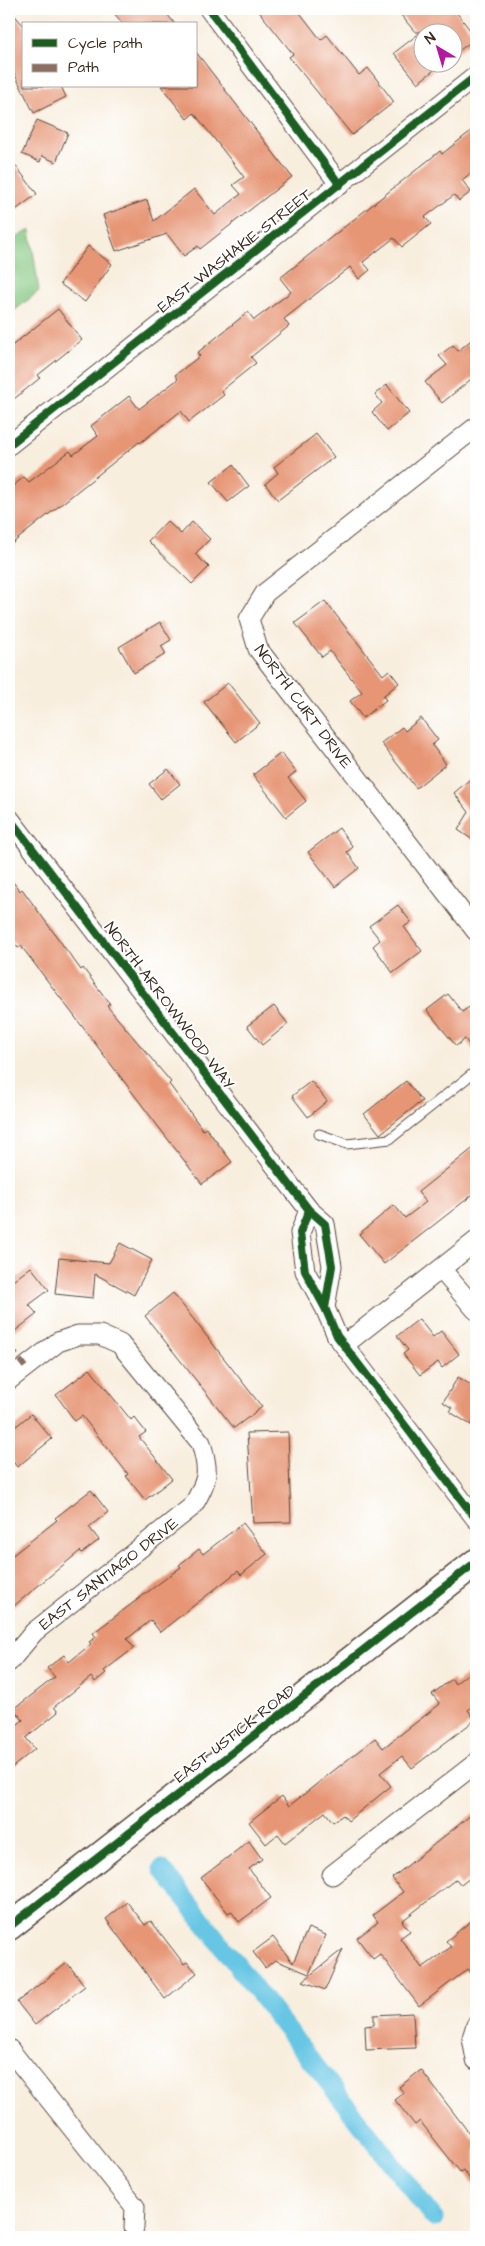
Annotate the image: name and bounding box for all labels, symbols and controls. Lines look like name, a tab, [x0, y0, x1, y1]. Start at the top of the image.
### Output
legend	[22, 22, 198, 88]
north arrow	[412, 22, 462, 72]
text: N	[421, 28, 440, 49]
text: Cycle path	[68, 33, 143, 55]
text: Path	[68, 57, 99, 78]
street label: EAST WASHAKIE STREET	[153, 183, 316, 318]
street label: NORTH CURT DRIVE	[249, 640, 357, 774]
street label: NORTH ARROWWOOD WAY	[99, 917, 240, 1094]
street label: EAST SANTIAGO DRIVE	[34, 1512, 183, 1635]
street label: EAST USTICK ROAD	[169, 1679, 300, 1788]

